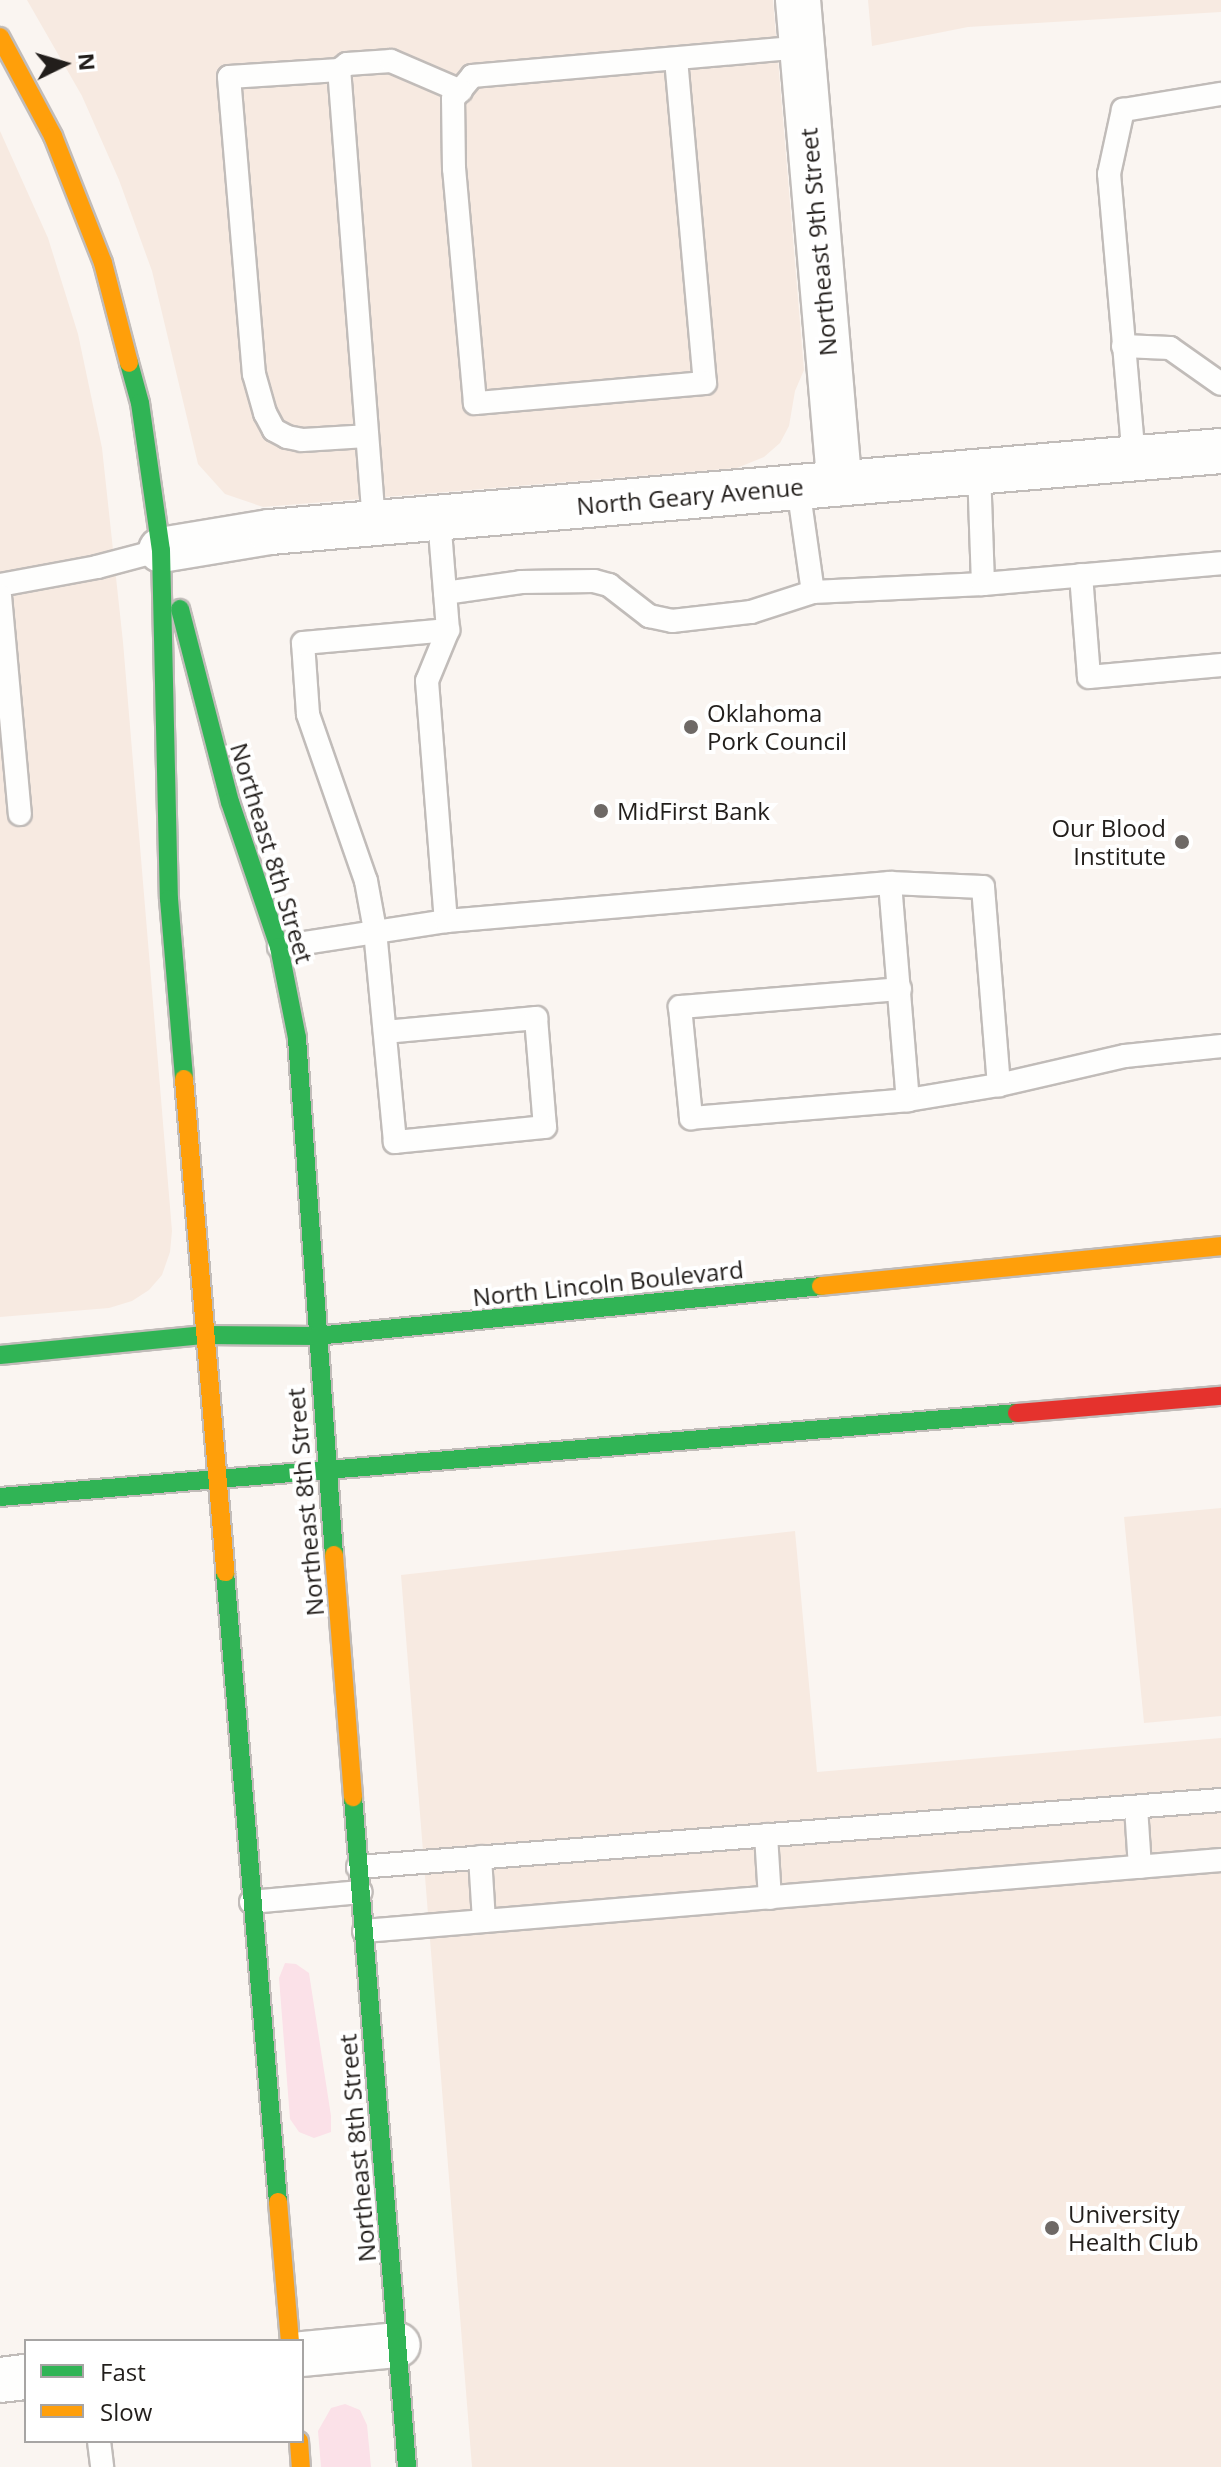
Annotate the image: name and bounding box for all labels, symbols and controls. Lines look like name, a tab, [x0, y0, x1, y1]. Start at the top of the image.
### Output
north arrow	[24, 24, 104, 104]
text: N	[72, 52, 104, 72]
street label: Northeast 9th Street	[794, 127, 842, 357]
street label: North Geary Avenue	[575, 472, 805, 520]
place label: Oklahoma Pork Council	[707, 699, 847, 755]
marker: Oklahoma Pork Council	[682, 718, 700, 736]
street label: Northeast 8th Street	[225, 739, 319, 967]
place label: MidFirst Bank	[617, 797, 770, 825]
marker: MidFirst Bank	[592, 802, 610, 820]
place label: Our Blood Institute	[1051, 814, 1166, 870]
marker: Our Blood Institute	[1173, 833, 1191, 851]
street label: North Lincoln Boulevard	[471, 1254, 745, 1312]
street label: Northeast 8th Street	[281, 1387, 329, 1617]
street label: Northeast 8th Street	[333, 2033, 381, 2263]
place label: University Health Club	[1068, 2200, 1199, 2256]
marker: University Health Club	[1043, 2219, 1061, 2237]
legend	[24, 2339, 304, 2443]
text: Fast	[100, 2355, 146, 2388]
text: Slow	[100, 2395, 152, 2428]

